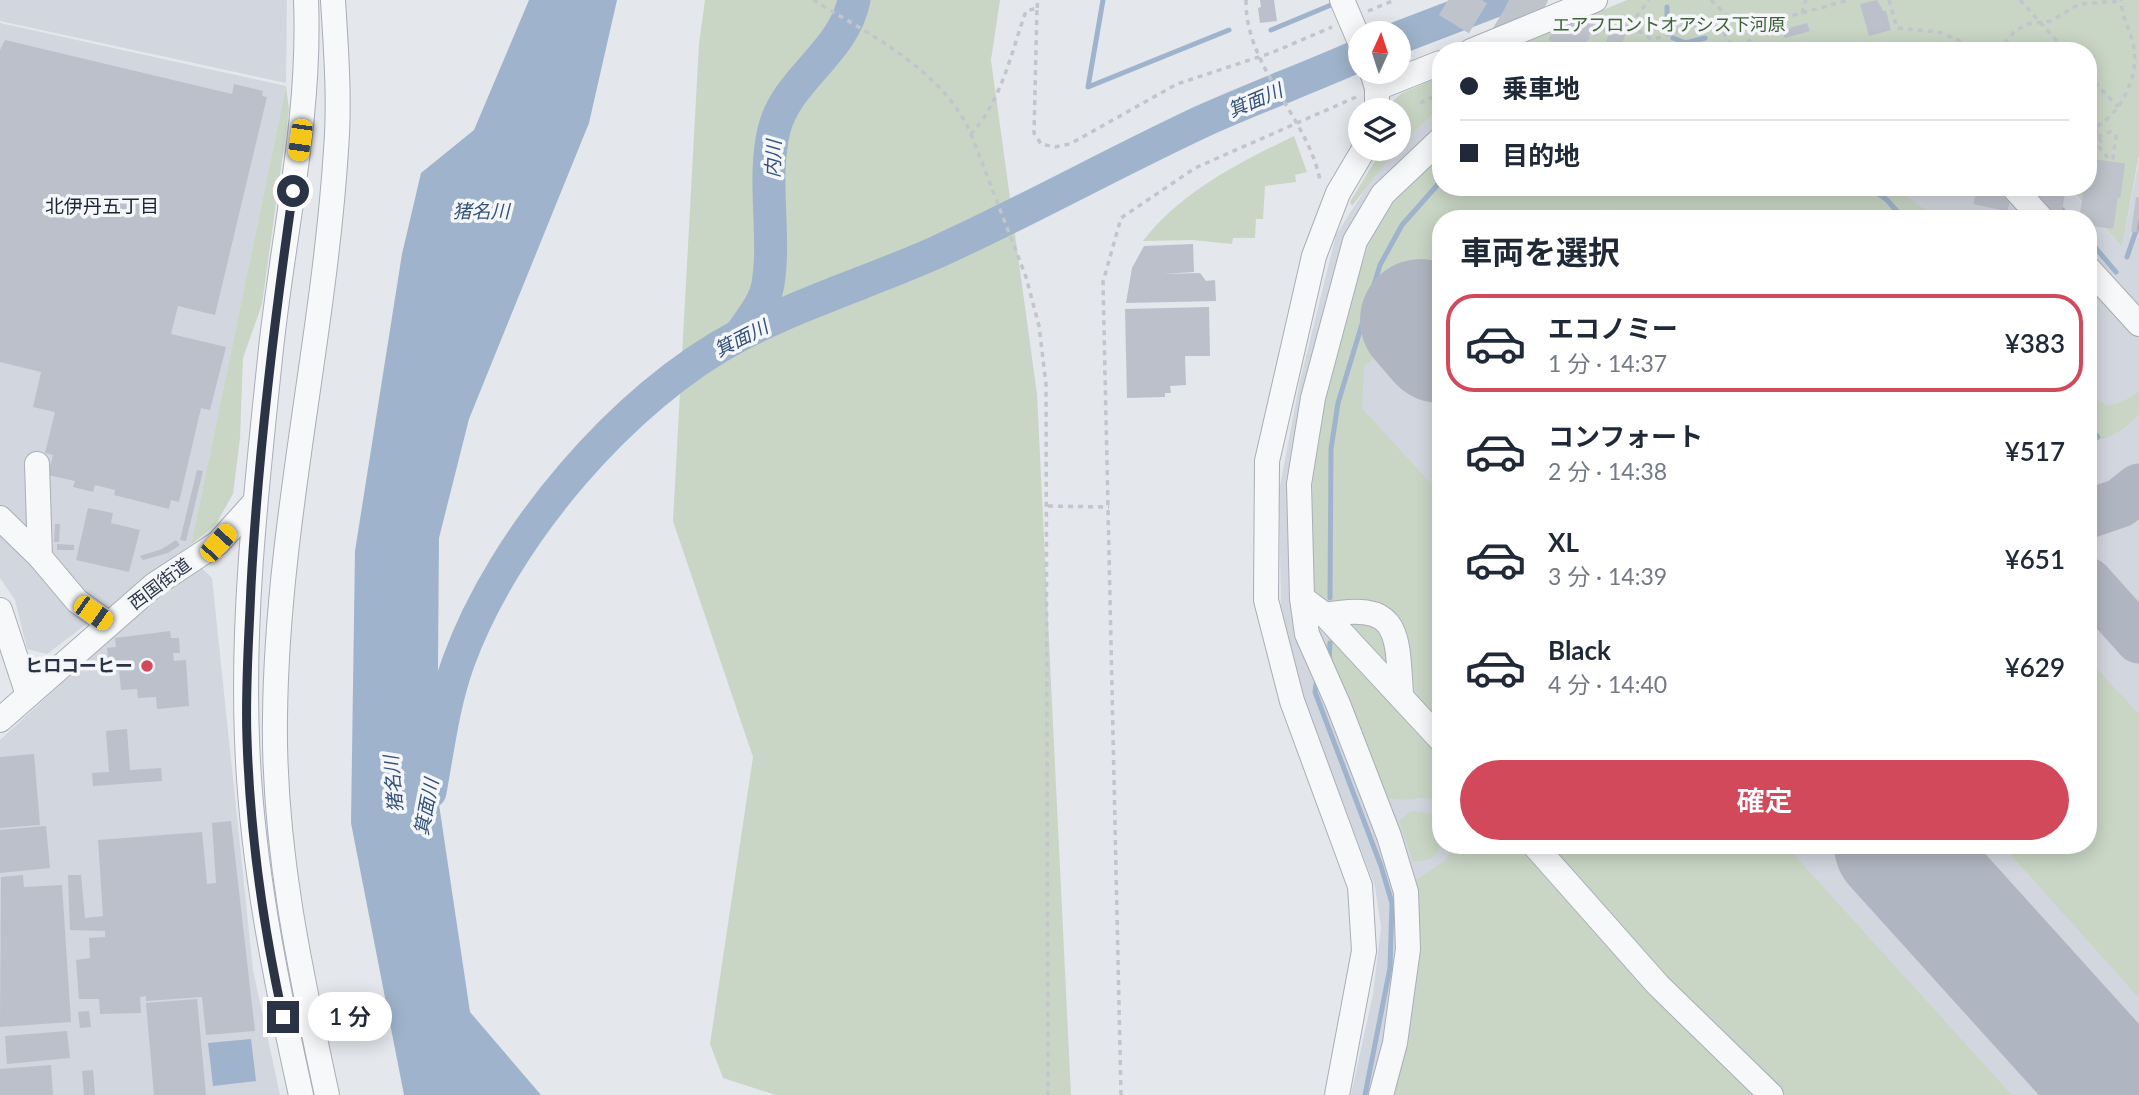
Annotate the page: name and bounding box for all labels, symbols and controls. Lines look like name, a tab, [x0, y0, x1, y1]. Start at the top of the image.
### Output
park label: エアフロントオアシス下河原	[1552, 13, 1786, 35]
north arrow	[1348, 21, 1410, 84]
map controls	[1348, 21, 1411, 161]
text: 乗車地	[1502, 72, 1580, 104]
water label: 箕面川	[1224, 77, 1287, 121]
button: layers	[1348, 98, 1411, 161]
car	[287, 118, 314, 162]
water label: 内川	[760, 138, 785, 178]
text: 目的地	[1502, 139, 1580, 171]
route start	[277, 175, 309, 207]
district label: 北伊丹五丁目	[45, 194, 159, 217]
water label: 猪名川	[452, 199, 511, 222]
text: 車両を選択	[1460, 232, 1620, 271]
icon: car	[1464, 312, 1527, 375]
text: エコノミー	[1548, 312, 1678, 344]
water label: 箕面川	[710, 313, 773, 361]
text: ¥383	[2005, 327, 2065, 359]
text: 1 分 · 14:37	[1548, 349, 1667, 377]
icon: car	[1464, 420, 1527, 483]
text: コンフォート	[1548, 420, 1703, 452]
text: ¥517	[2005, 435, 2065, 467]
text: 2 分 · 14:38	[1548, 457, 1667, 485]
car	[197, 520, 240, 566]
text: XL	[1548, 526, 1579, 558]
icon: car	[1464, 528, 1527, 591]
text: ¥651	[2005, 543, 2065, 575]
street label: 西国街道	[124, 553, 195, 614]
text: 3 分 · 14:39	[1548, 562, 1667, 590]
car	[70, 592, 117, 634]
text: Black	[1548, 634, 1611, 666]
icon: car	[1464, 636, 1527, 699]
text: ¥629	[2005, 651, 2065, 683]
place label: ヒロコーヒー	[25, 654, 133, 676]
marker: ヒロコーヒー	[139, 658, 155, 674]
text: 4 分 · 14:40	[1548, 670, 1667, 698]
water label: 猪名川	[378, 753, 406, 813]
button: 確定	[1460, 760, 2069, 840]
water label: 箕面川	[409, 775, 443, 837]
callout: 1 分	[308, 992, 392, 1042]
route end	[267, 1001, 299, 1033]
text: 1 分	[329, 1002, 371, 1030]

